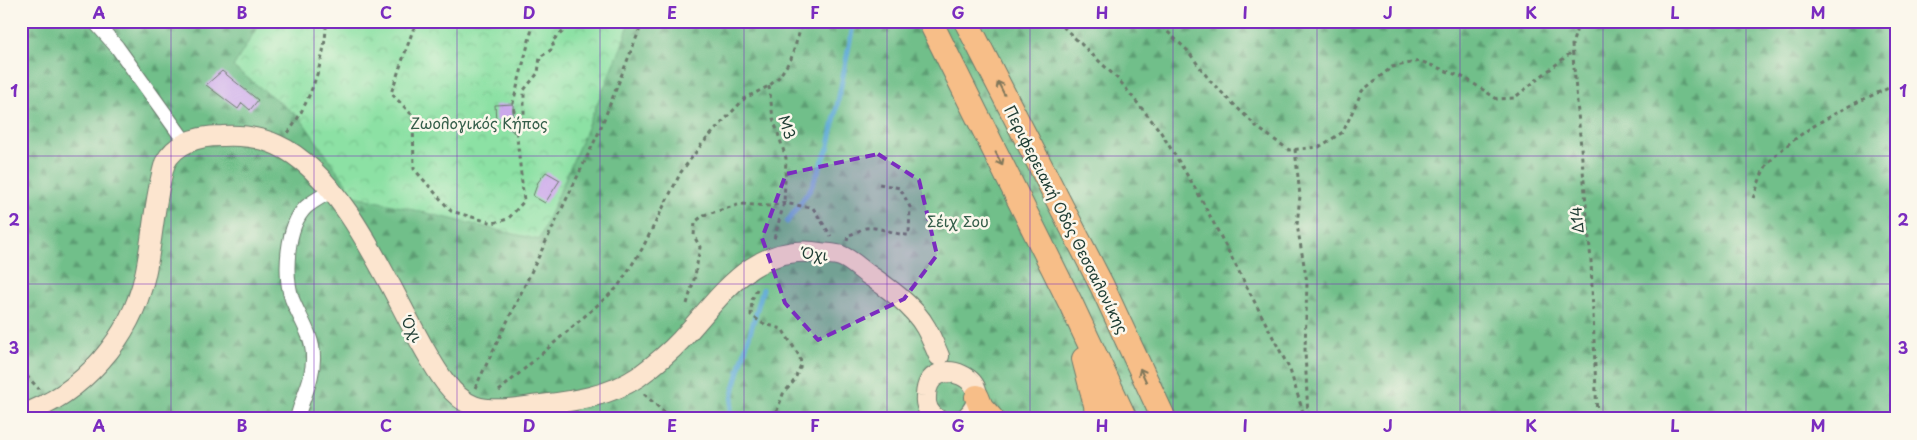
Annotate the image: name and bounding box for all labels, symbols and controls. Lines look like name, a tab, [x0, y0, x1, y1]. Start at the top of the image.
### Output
text: A	[93, 0, 106, 24]
text: B	[237, 0, 248, 24]
text: C	[380, 0, 392, 24]
text: D	[523, 0, 535, 24]
text: E	[667, 0, 677, 24]
text: F	[810, 0, 820, 24]
text: G	[951, 0, 965, 24]
text: H	[1096, 0, 1108, 24]
text: I	[1242, 0, 1248, 24]
text: J	[1383, 0, 1393, 24]
text: K	[1525, 0, 1537, 24]
text: L	[1670, 0, 1680, 24]
text: M	[1810, 0, 1826, 24]
text: 1	[10, 78, 18, 102]
text: 1	[1899, 78, 1907, 102]
one-way arrow	[996, 81, 1005, 96]
street label: Περιφερειακή Οδός Θεσσαλονίκης	[999, 101, 1135, 338]
park label: Ζωολογικός Κήπος	[410, 111, 548, 134]
street label: Μ3	[773, 112, 803, 142]
one-way arrow	[995, 151, 1004, 166]
street label: Δ14	[1563, 206, 1589, 234]
text: 2	[8, 207, 20, 231]
text: 2	[1897, 207, 1909, 231]
park label: Σέιχ Σου	[927, 209, 989, 232]
street label: Όχι	[799, 240, 830, 266]
street label: Όχι	[396, 310, 430, 347]
text: 3	[9, 335, 19, 359]
text: 3	[1898, 335, 1908, 359]
one-way arrow	[1138, 367, 1148, 382]
text: A	[93, 413, 106, 437]
text: B	[237, 413, 248, 437]
text: C	[380, 413, 392, 437]
text: D	[523, 413, 535, 437]
text: E	[667, 413, 677, 437]
text: F	[810, 413, 820, 437]
text: G	[951, 413, 965, 437]
text: H	[1096, 413, 1108, 437]
text: I	[1242, 413, 1248, 437]
text: J	[1383, 413, 1393, 437]
text: K	[1525, 413, 1537, 437]
text: L	[1670, 413, 1680, 437]
text: M	[1810, 413, 1826, 437]

